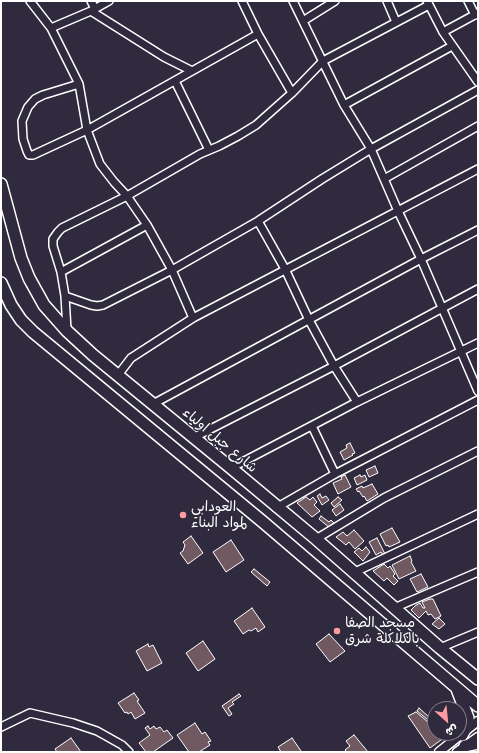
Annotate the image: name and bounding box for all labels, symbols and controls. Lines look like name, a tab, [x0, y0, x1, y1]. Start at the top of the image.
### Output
street label: شارع جبل اولياء	[179, 404, 261, 476]
place label: العودابي لمواد البناء	[191, 499, 247, 532]
marker: العودابي لمواد البناء	[178, 510, 188, 520]
place label: مسجد الصفا بالكلاكلة شرق	[345, 615, 420, 648]
marker: مسجد الصفا بالكلاكلة شرق	[332, 626, 342, 636]
north arrow	[427, 701, 467, 741]
text: ش	[443, 722, 461, 741]

